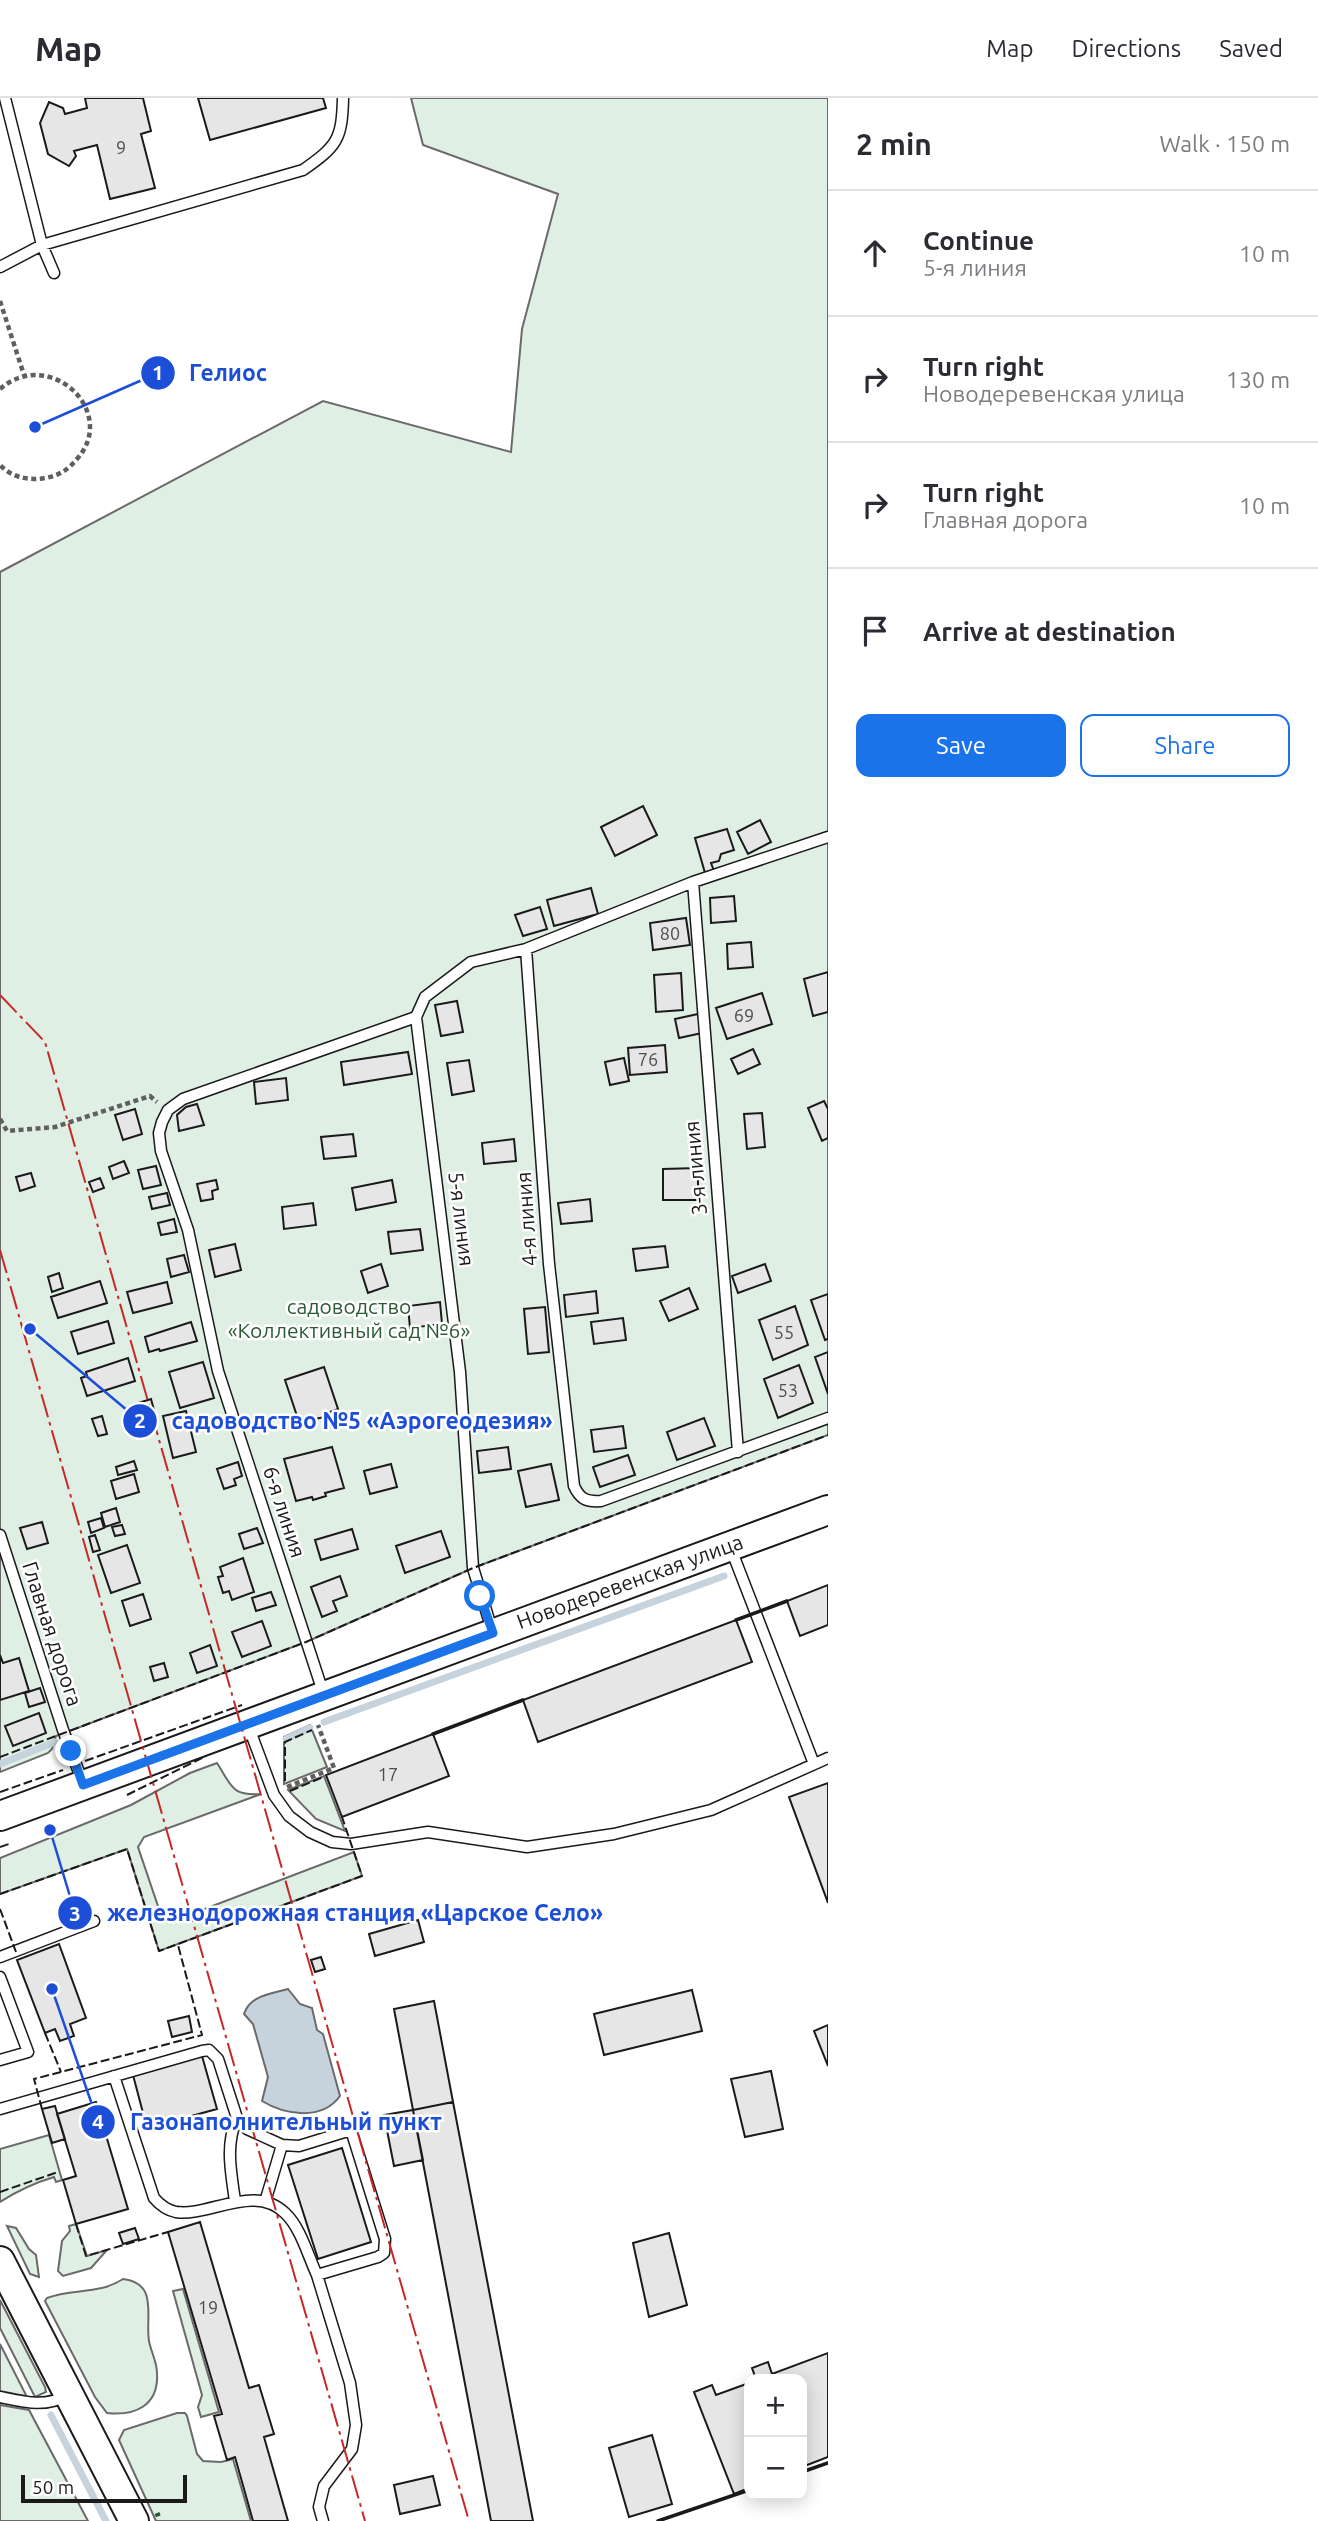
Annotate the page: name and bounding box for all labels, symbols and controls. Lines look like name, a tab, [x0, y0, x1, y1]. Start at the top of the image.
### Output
text: Map	[35, 30, 102, 67]
text: Map	[986, 35, 1033, 62]
text: Directions	[1071, 35, 1181, 62]
text: Saved	[1219, 35, 1283, 62]
text: 2 min	[856, 127, 932, 161]
text: Walk · 150 m	[1159, 131, 1290, 156]
house number: 9	[116, 137, 126, 157]
text: Continue	[923, 226, 1034, 255]
icon: ahead	[856, 234, 894, 272]
text: 10 m	[1239, 241, 1290, 266]
text: 5-я линия	[923, 255, 1027, 280]
callout: Гелиос	[140, 351, 281, 395]
text: Turn right	[923, 352, 1044, 381]
text: 1	[152, 360, 164, 384]
text: Гелиос	[189, 360, 267, 385]
icon: right	[856, 360, 894, 398]
text: 130 m	[1226, 367, 1290, 392]
text: Новодеревенская улица	[923, 381, 1185, 406]
text: Turn right	[923, 478, 1044, 507]
icon: right	[856, 486, 894, 524]
text: 10 m	[1239, 493, 1290, 518]
text: Главная дорога	[923, 507, 1088, 532]
icon: arrive	[856, 612, 894, 650]
text: Arrive at destination	[923, 617, 1176, 646]
button: Save	[856, 714, 1066, 777]
button: Share	[1080, 714, 1290, 777]
house number: 80	[660, 923, 680, 943]
house number: 69	[734, 1005, 754, 1025]
house number: 76	[638, 1049, 658, 1069]
street label: 3-я линия	[679, 1120, 711, 1216]
street label: 5-я линия	[444, 1170, 480, 1267]
street label: 4-я линия	[511, 1171, 541, 1267]
park label: садоводство «Коллективный сад №6»	[228, 1294, 470, 1342]
house number: 55	[774, 1322, 794, 1342]
house number: 53	[778, 1380, 798, 1400]
callout: садоводство №5 «Аэрогеодезия»	[122, 1399, 567, 1443]
text: 2	[134, 1408, 146, 1432]
text: садоводство №5 «Аэрогеодезия»	[171, 1408, 553, 1433]
street label: 6-я линия	[259, 1463, 311, 1560]
street label: Новодеревенская улица	[513, 1529, 746, 1633]
street label: Главная дорога	[18, 1558, 88, 1709]
route start	[464, 1580, 495, 1611]
route end	[55, 1735, 86, 1766]
house number: 17	[378, 1764, 398, 1784]
callout: железнодорожная станция «Царское Село»	[58, 1891, 617, 1935]
text: железнодорожная станция «Царское Село»	[107, 1900, 603, 1925]
text: 3	[69, 1901, 81, 1925]
callout: Газонаполнительный пункт	[81, 2100, 456, 2144]
text: 4	[92, 2109, 104, 2133]
text: Газонаполнительный пункт	[130, 2109, 442, 2134]
house number: 19	[198, 2297, 218, 2317]
map controls	[744, 2374, 807, 2500]
button: +	[744, 2374, 807, 2437]
button: −	[744, 2437, 807, 2500]
scale bar	[21, 2472, 187, 2504]
text: 50 m	[32, 2476, 74, 2498]

